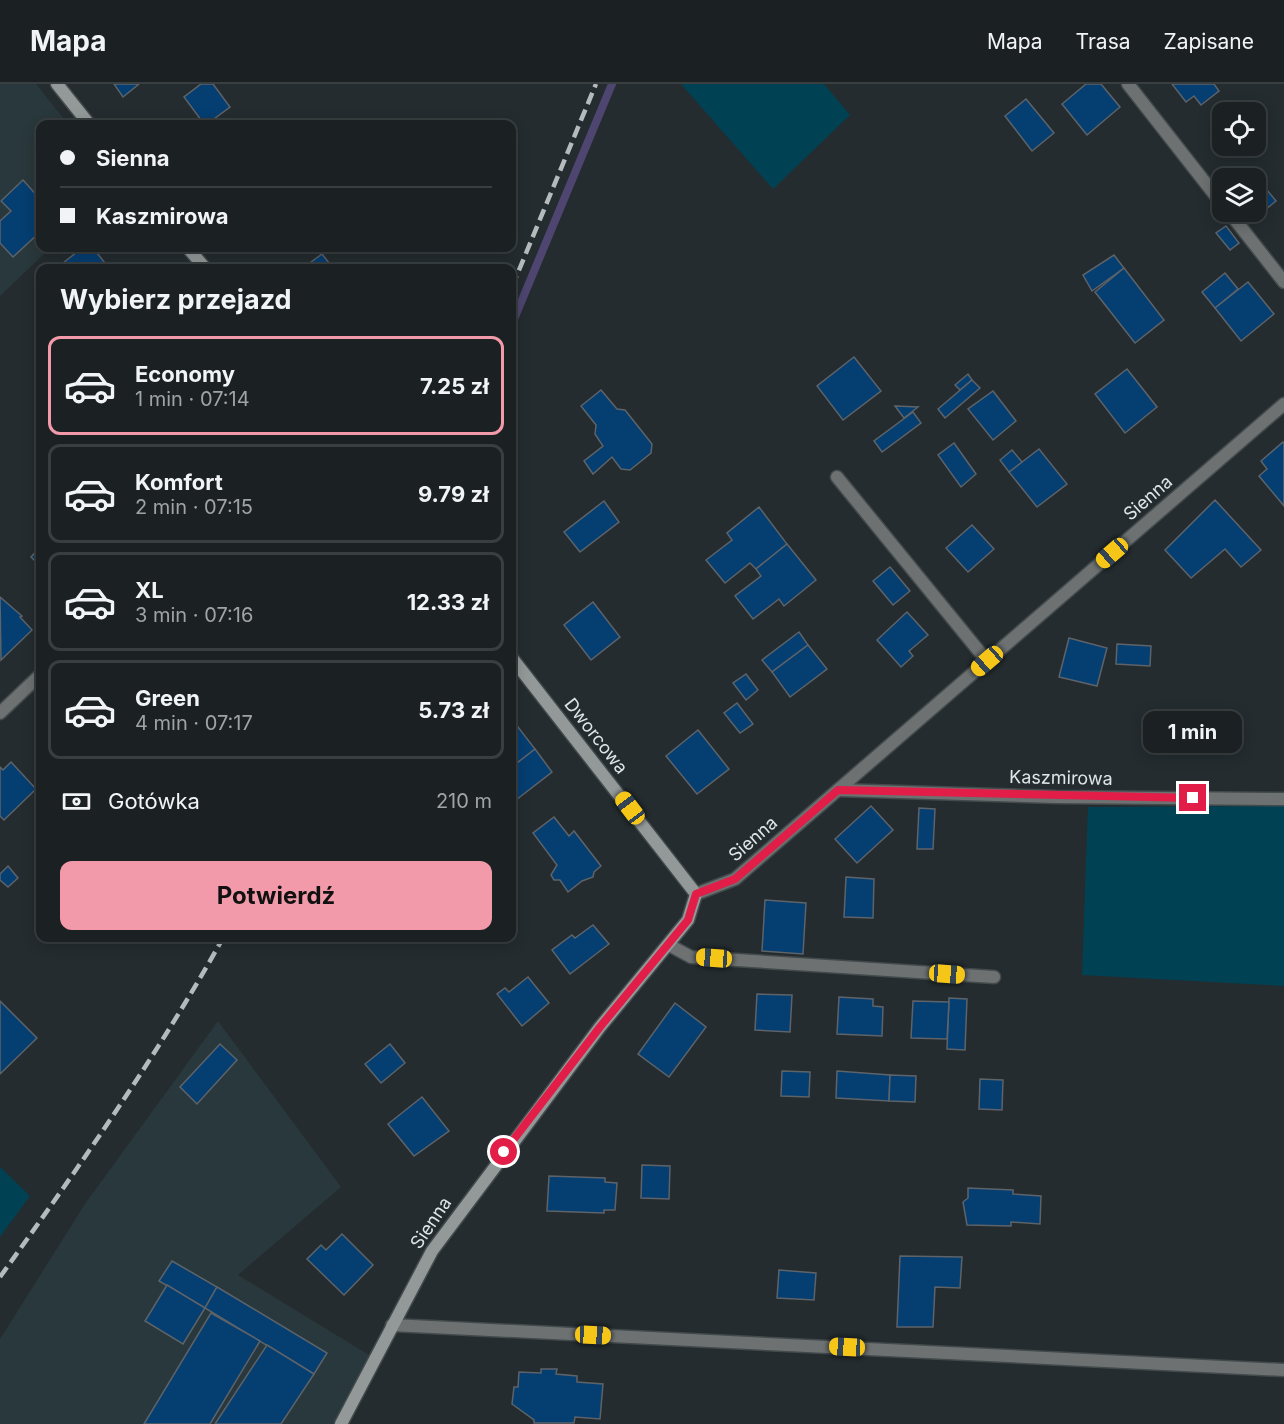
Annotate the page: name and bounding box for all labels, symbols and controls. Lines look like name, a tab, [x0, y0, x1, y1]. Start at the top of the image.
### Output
text: Mapa	[30, 24, 107, 58]
text: Mapa	[987, 29, 1043, 54]
text: Trasa	[1076, 29, 1131, 54]
text: Zapisane	[1164, 29, 1254, 54]
map controls	[1212, 102, 1266, 222]
button: locate	[1212, 102, 1266, 156]
text: Sienna	[96, 145, 170, 171]
button: layers	[1212, 168, 1266, 222]
text: Kaszmirowa	[96, 203, 229, 229]
text: Wybierz przejazd	[60, 283, 292, 316]
icon: car	[63, 359, 117, 413]
text: Economy	[135, 361, 235, 387]
text: 7.25 zł	[420, 373, 489, 399]
text: 1 min · 07:14	[135, 387, 250, 411]
icon: car	[63, 467, 117, 521]
text: Komfort	[135, 469, 223, 495]
street label: Sienna	[1119, 471, 1176, 525]
text: 9.79 zł	[418, 481, 489, 507]
text: 2 min · 07:15	[135, 495, 253, 519]
car	[1093, 534, 1131, 572]
icon: car	[63, 575, 117, 629]
text: XL	[135, 577, 164, 603]
text: 12.33 zł	[407, 589, 489, 615]
text: 3 min · 07:16	[135, 603, 253, 627]
car	[968, 642, 1006, 680]
icon: car	[63, 683, 117, 737]
text: Green	[135, 685, 200, 711]
street label: Dworcowa	[560, 694, 632, 778]
text: 5.73 zł	[418, 697, 489, 723]
text: 4 min · 07:17	[135, 711, 253, 735]
callout: 1 min	[1144, 711, 1242, 753]
text: 1 min	[1168, 720, 1217, 744]
street label: Kaszmirowa	[1009, 766, 1113, 789]
route end	[1179, 784, 1206, 811]
icon: cash	[60, 785, 93, 818]
text: Gotówka	[108, 788, 200, 814]
car	[612, 788, 648, 828]
text: 210 m	[436, 789, 492, 813]
street label: Sienna	[724, 812, 781, 866]
button: Potwierdź	[60, 861, 492, 930]
car	[695, 948, 733, 968]
car	[928, 964, 966, 984]
route start	[490, 1138, 517, 1165]
street label: Sienna	[406, 1193, 455, 1253]
car	[575, 1325, 611, 1345]
car	[829, 1337, 865, 1357]

